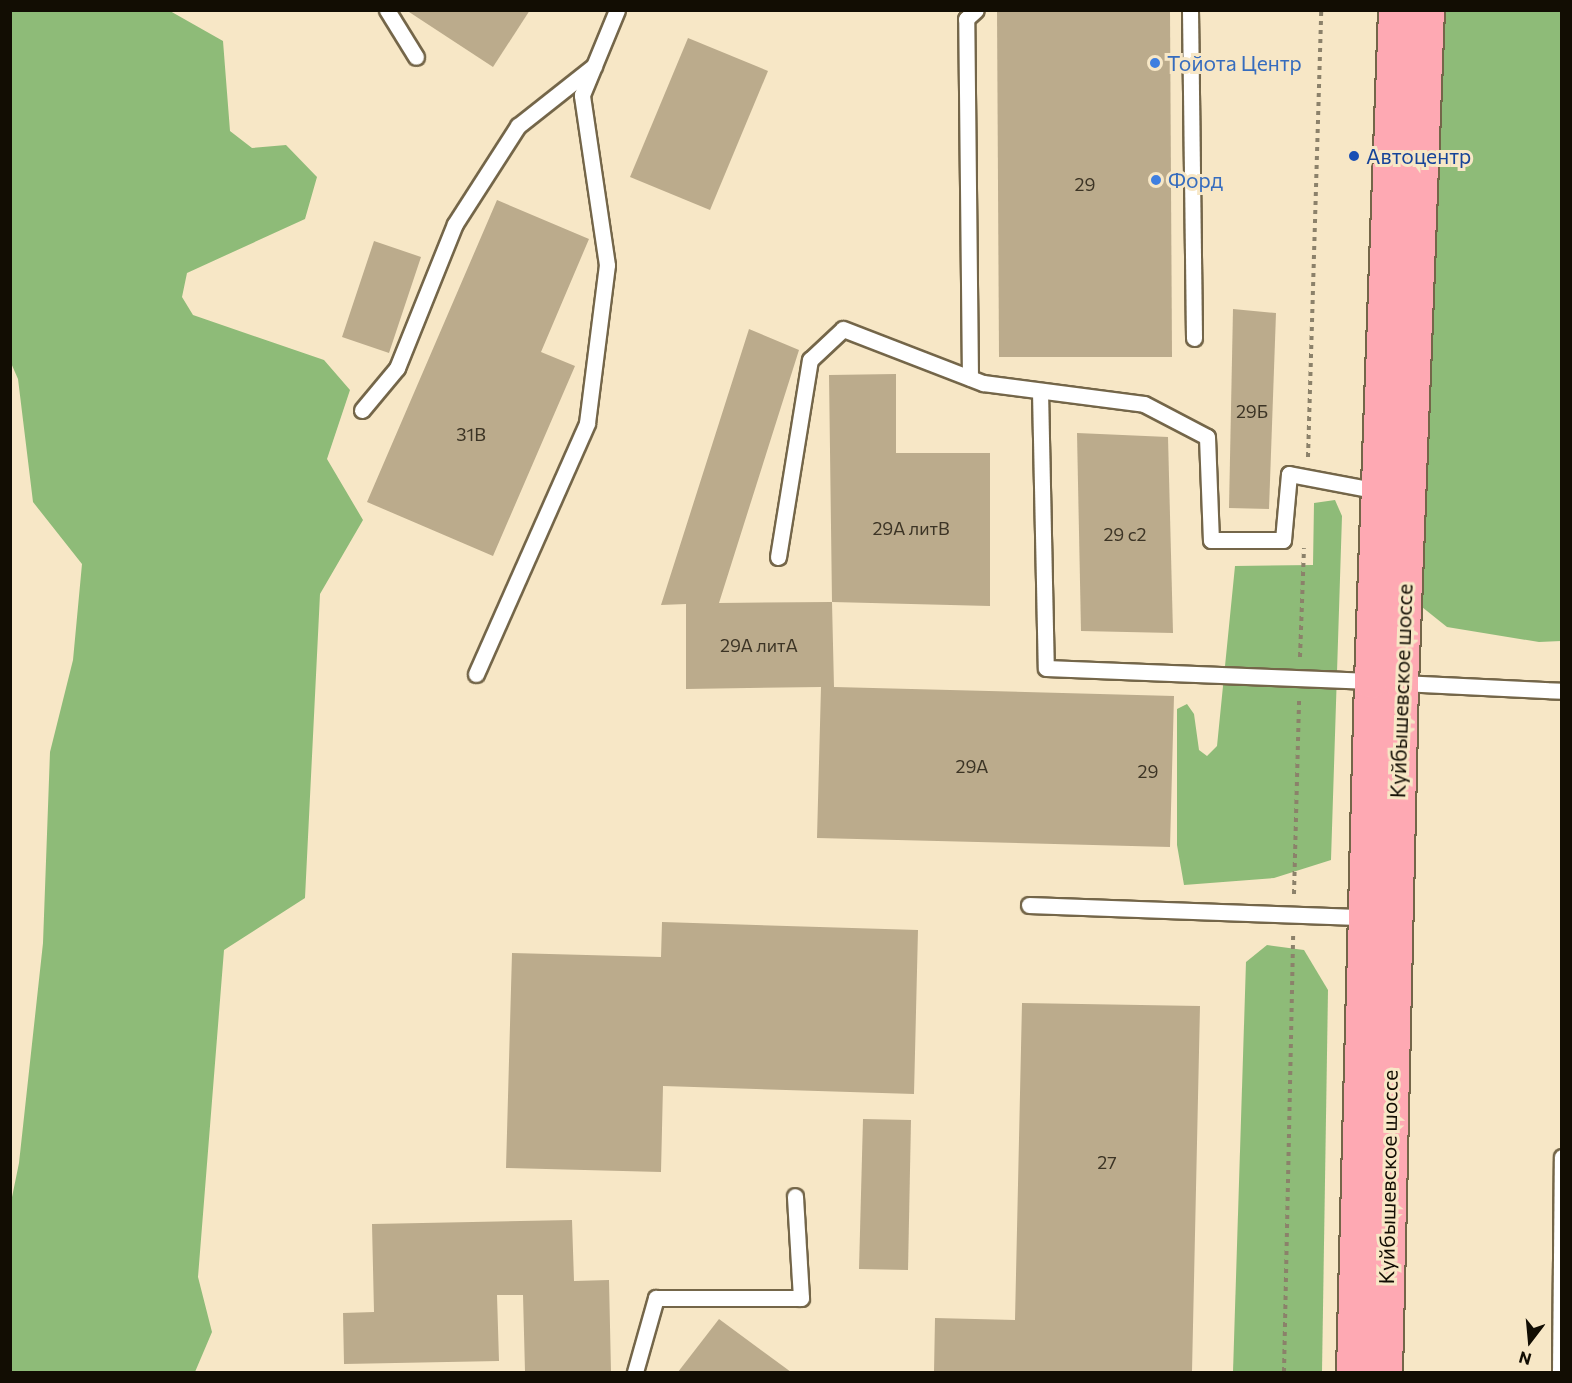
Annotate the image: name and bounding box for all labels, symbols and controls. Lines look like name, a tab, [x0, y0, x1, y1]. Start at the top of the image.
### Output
place label: Тойота Центр	[1167, 50, 1302, 76]
marker: Тойота Центр	[1148, 56, 1162, 70]
place label: Автоцентр	[1366, 143, 1471, 169]
marker: Автоцентр	[1347, 149, 1361, 163]
place label: Форд	[1168, 167, 1223, 193]
house number: 29	[1075, 173, 1095, 195]
marker: Форд	[1149, 173, 1163, 187]
house number: 29Б	[1236, 400, 1268, 422]
house number: 31В	[456, 423, 486, 445]
house number: 29А литВ	[872, 517, 950, 539]
house number: 29 с2	[1103, 523, 1147, 545]
street label: Куйбышевское шоссе	[1385, 583, 1417, 799]
house number: 29А литА	[720, 634, 798, 656]
house number: 29А	[956, 755, 988, 777]
house number: 29	[1138, 760, 1158, 782]
street label: Куйбышевское шоссе	[1374, 1070, 1402, 1284]
house number: 27	[1097, 1151, 1117, 1173]
north arrow	[1500, 1311, 1560, 1371]
text: N	[1517, 1348, 1533, 1370]

